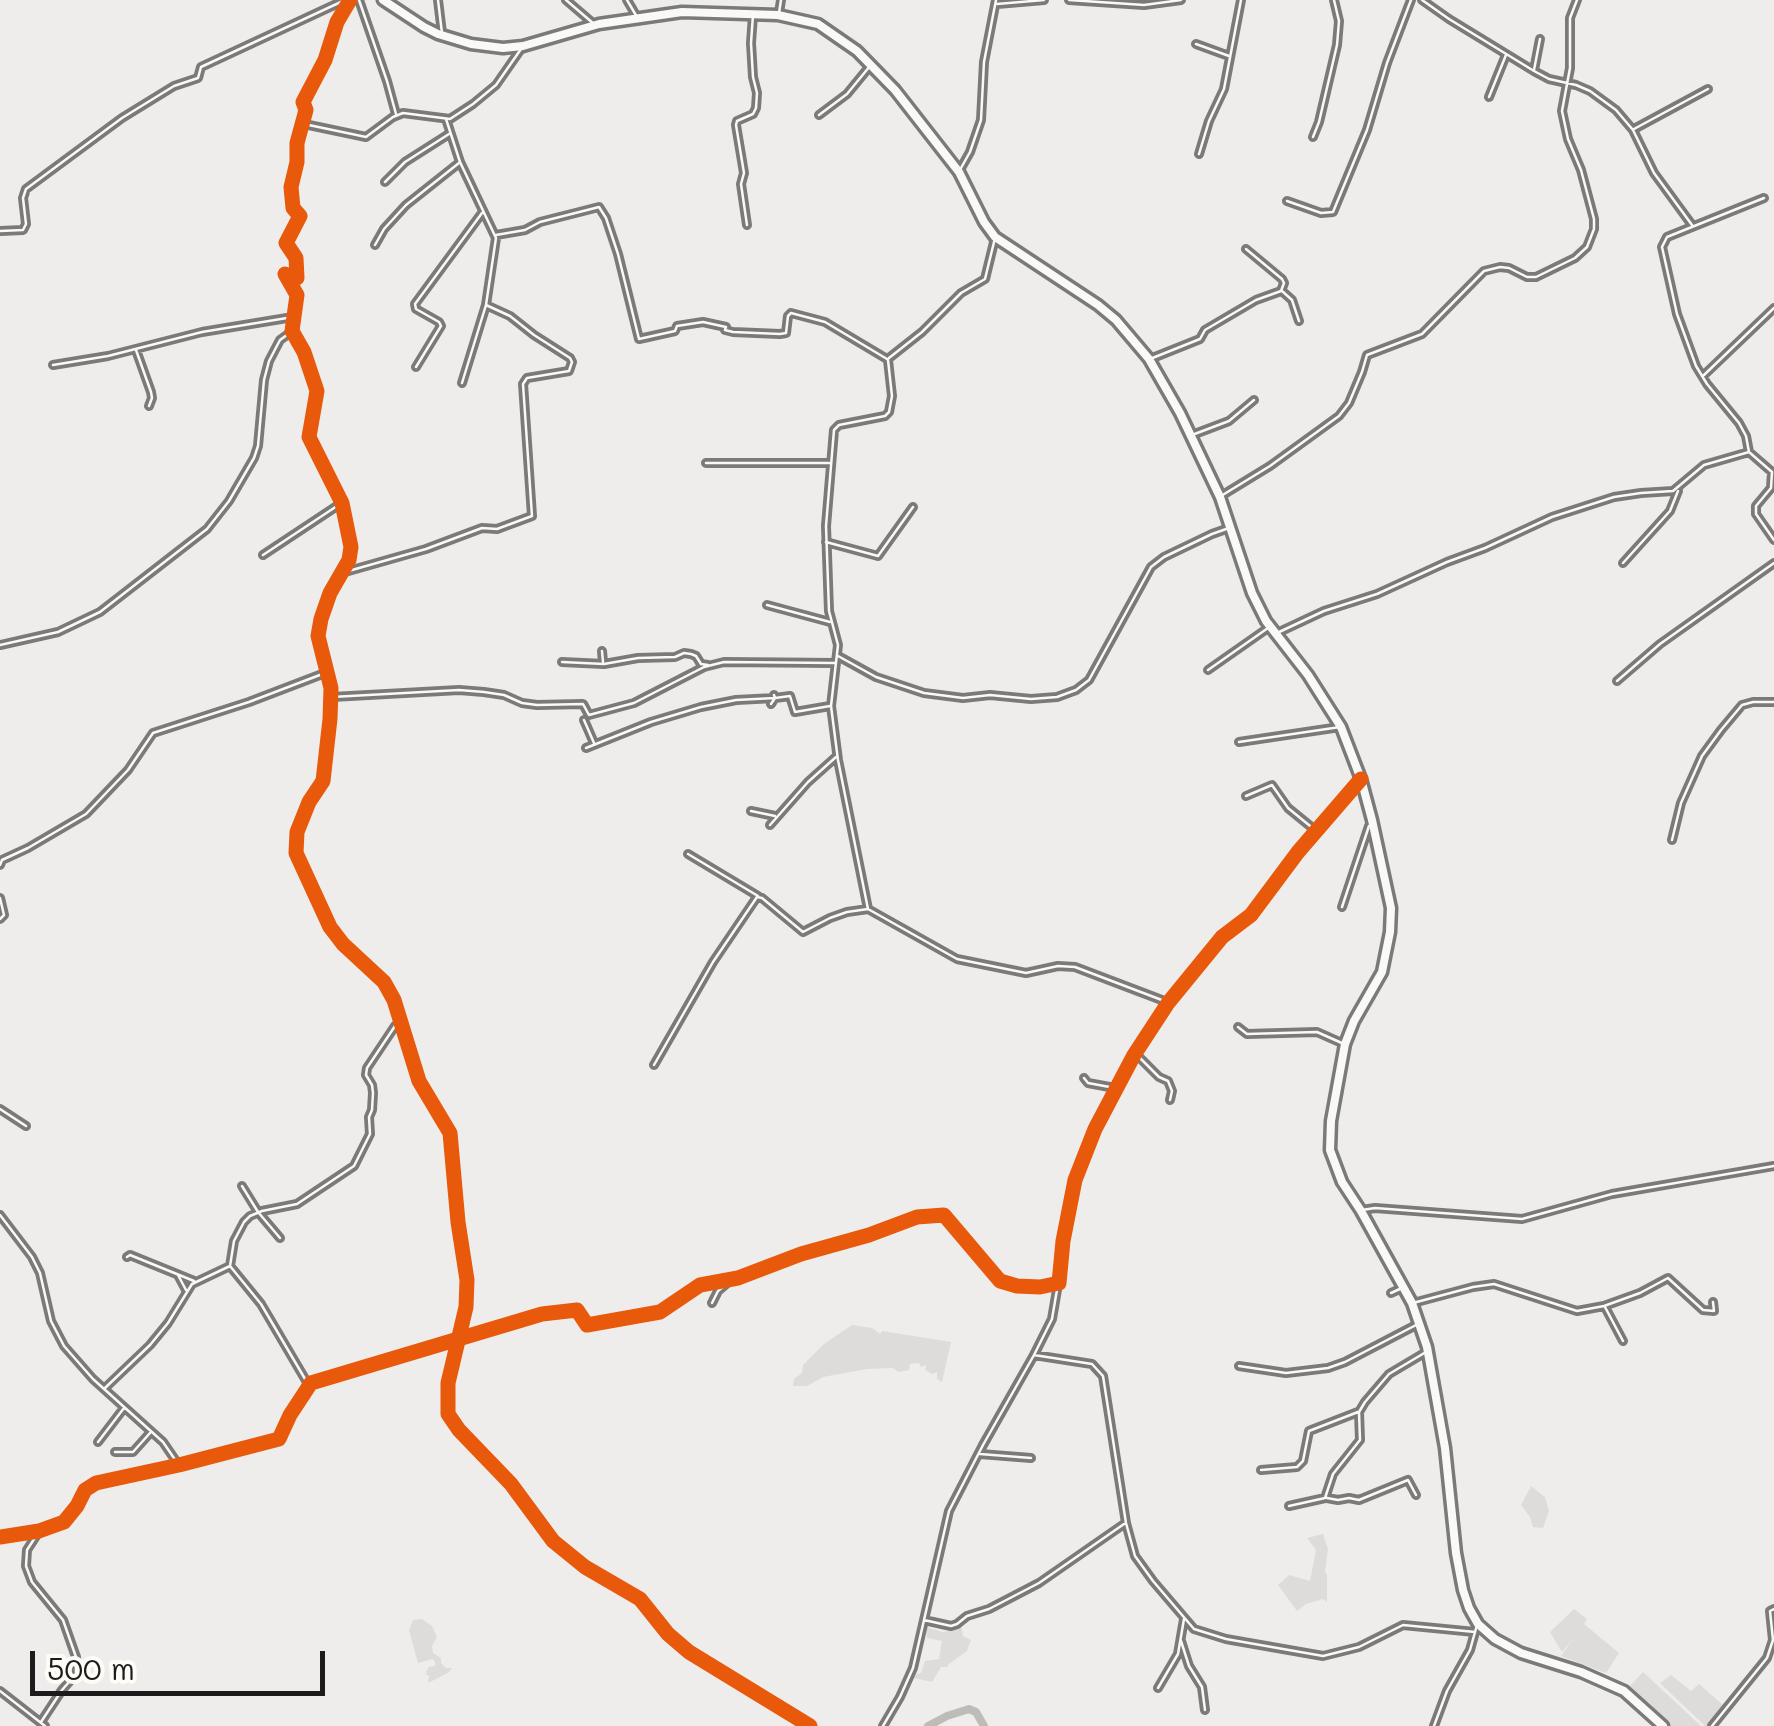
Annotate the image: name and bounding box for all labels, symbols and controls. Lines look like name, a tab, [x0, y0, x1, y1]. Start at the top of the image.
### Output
scale bar	[35, 1631, 330, 1693]
text: 500 m	[47, 1648, 135, 1688]

